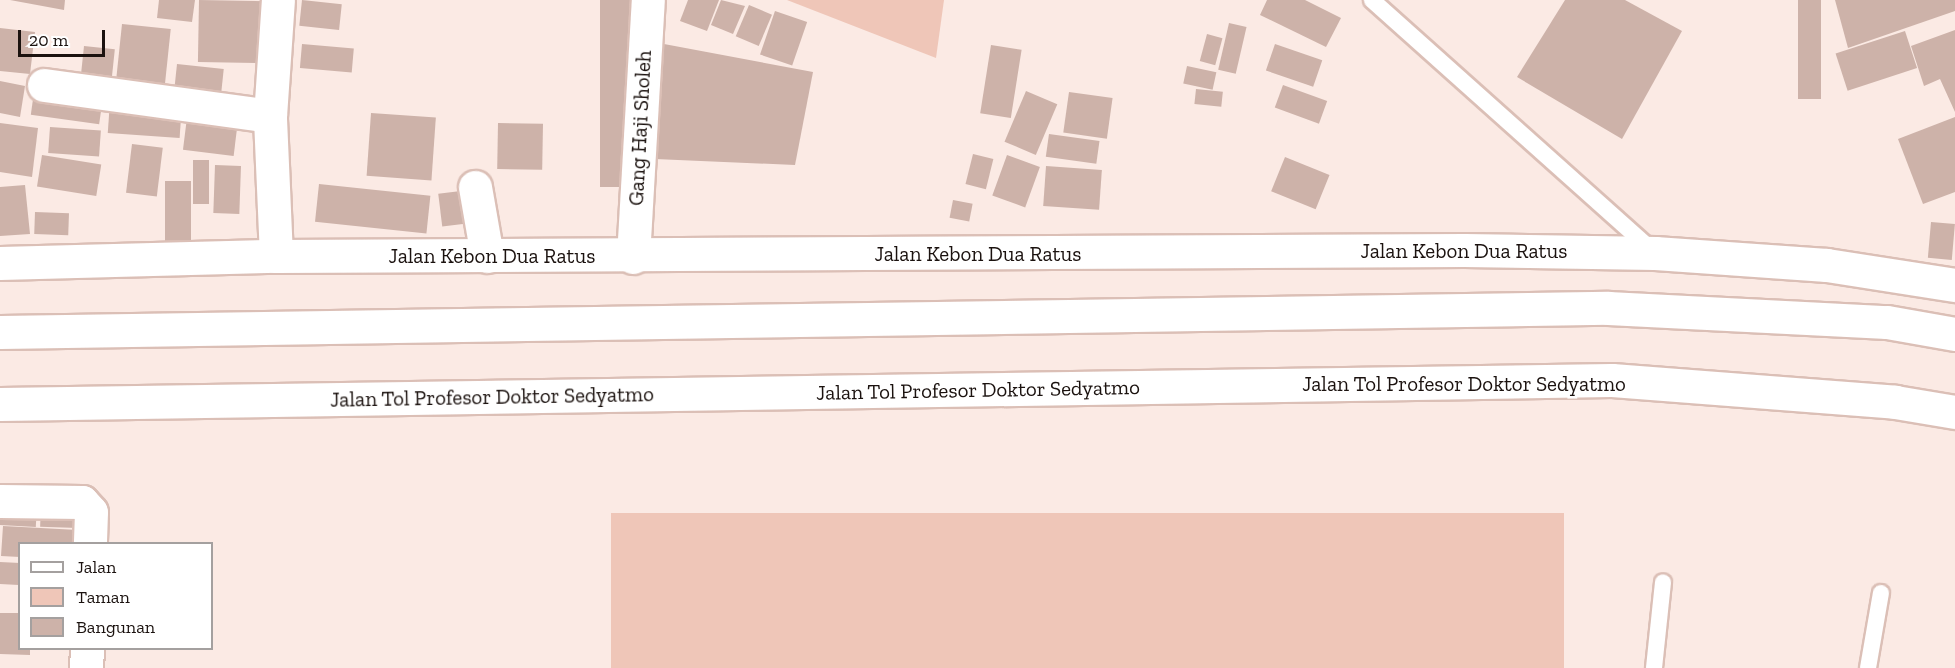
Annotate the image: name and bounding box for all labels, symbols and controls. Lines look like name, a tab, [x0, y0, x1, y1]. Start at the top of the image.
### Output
scale bar	[21, 18, 108, 56]
text: 20 m	[29, 29, 68, 51]
street label: Gang Haji Sholeh	[623, 50, 657, 206]
street label: Jalan Kebon Dua Ratus	[1361, 238, 1567, 264]
street label: Jalan Kebon Dua Ratus	[875, 241, 1081, 267]
street label: Jalan Kebon Dua Ratus	[389, 243, 595, 269]
street label: Jalan Tol Profesor Doktor Sedyatmo	[1302, 371, 1626, 397]
street label: Jalan Tol Profesor Doktor Sedyatmo	[815, 375, 1141, 405]
street label: Jalan Tol Profesor Doktor Sedyatmo	[329, 382, 655, 412]
legend	[18, 542, 213, 650]
text: Jalan	[76, 556, 116, 578]
text: Taman	[76, 586, 130, 608]
text: Bangunan	[76, 616, 155, 638]

